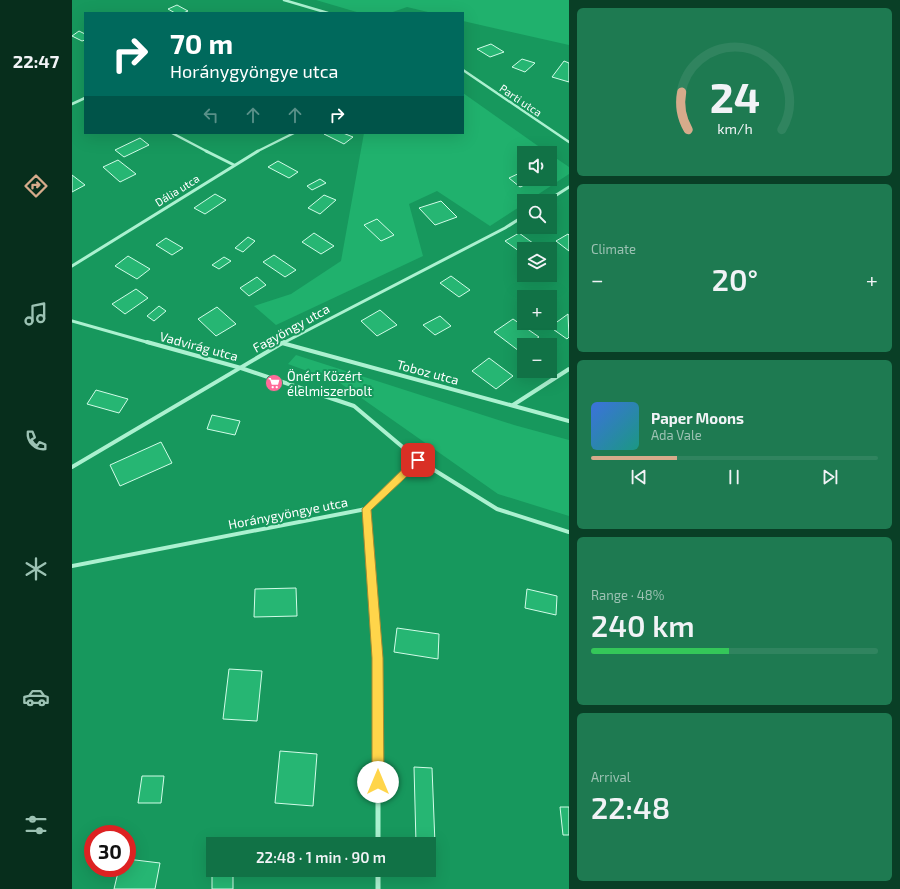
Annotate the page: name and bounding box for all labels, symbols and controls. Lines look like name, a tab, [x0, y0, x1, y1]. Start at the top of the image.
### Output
text: 70 m	[170, 26, 233, 60]
icon: right	[104, 28, 156, 80]
text: 22:47	[13, 50, 59, 72]
text: Horánygyöngye utca	[170, 60, 338, 82]
text: 24	[709, 71, 760, 121]
street label: Parti utca	[497, 81, 545, 119]
icon: left	[200, 104, 222, 126]
icon: ahead	[242, 104, 264, 126]
icon: ahead	[284, 104, 306, 126]
icon: right	[326, 104, 348, 126]
text: km/h	[717, 120, 752, 137]
map controls	[517, 146, 557, 378]
button: sound	[517, 146, 557, 186]
street label: Dália utca	[152, 171, 202, 209]
icon: directions	[22, 172, 50, 200]
button: search	[517, 194, 557, 234]
text: Climate	[591, 241, 636, 257]
button: layers	[517, 242, 557, 282]
text: 20°	[712, 261, 758, 297]
text: −	[591, 266, 604, 292]
text: +	[866, 266, 878, 292]
button: +	[517, 290, 557, 330]
icon: music	[22, 300, 50, 328]
street label: Fagyöngy utca	[250, 300, 332, 356]
street label: Vadvirág utca	[158, 328, 240, 364]
button: −	[517, 338, 557, 378]
street label: Toboz utca	[395, 356, 461, 388]
place label: Önért Közért élelmiszerbolt	[287, 368, 372, 399]
supermarket icon: Önért Közért élelmiszerbolt	[264, 373, 284, 393]
text: Paper Moons	[651, 409, 744, 427]
icon: phone	[22, 427, 50, 455]
text: Ada Vale	[651, 427, 702, 443]
pin	[401, 443, 435, 477]
icon: arrive	[407, 449, 429, 471]
icon: previous	[628, 466, 650, 488]
icon: pause	[723, 466, 745, 488]
icon: next	[819, 466, 841, 488]
street label: Horánygyöngye utca	[227, 494, 349, 532]
icon: climate	[22, 555, 50, 583]
text: Range · 48%	[591, 587, 664, 603]
text: 240 km	[591, 607, 695, 643]
icon: car	[22, 683, 50, 711]
position arrow	[357, 761, 399, 803]
text: Arrival	[591, 769, 631, 785]
text: 22:48	[591, 789, 670, 825]
icon: filters	[22, 811, 50, 839]
speed limit sign: 30	[84, 825, 136, 877]
text: 22:48 · 1 min · 90 m	[256, 848, 386, 866]

